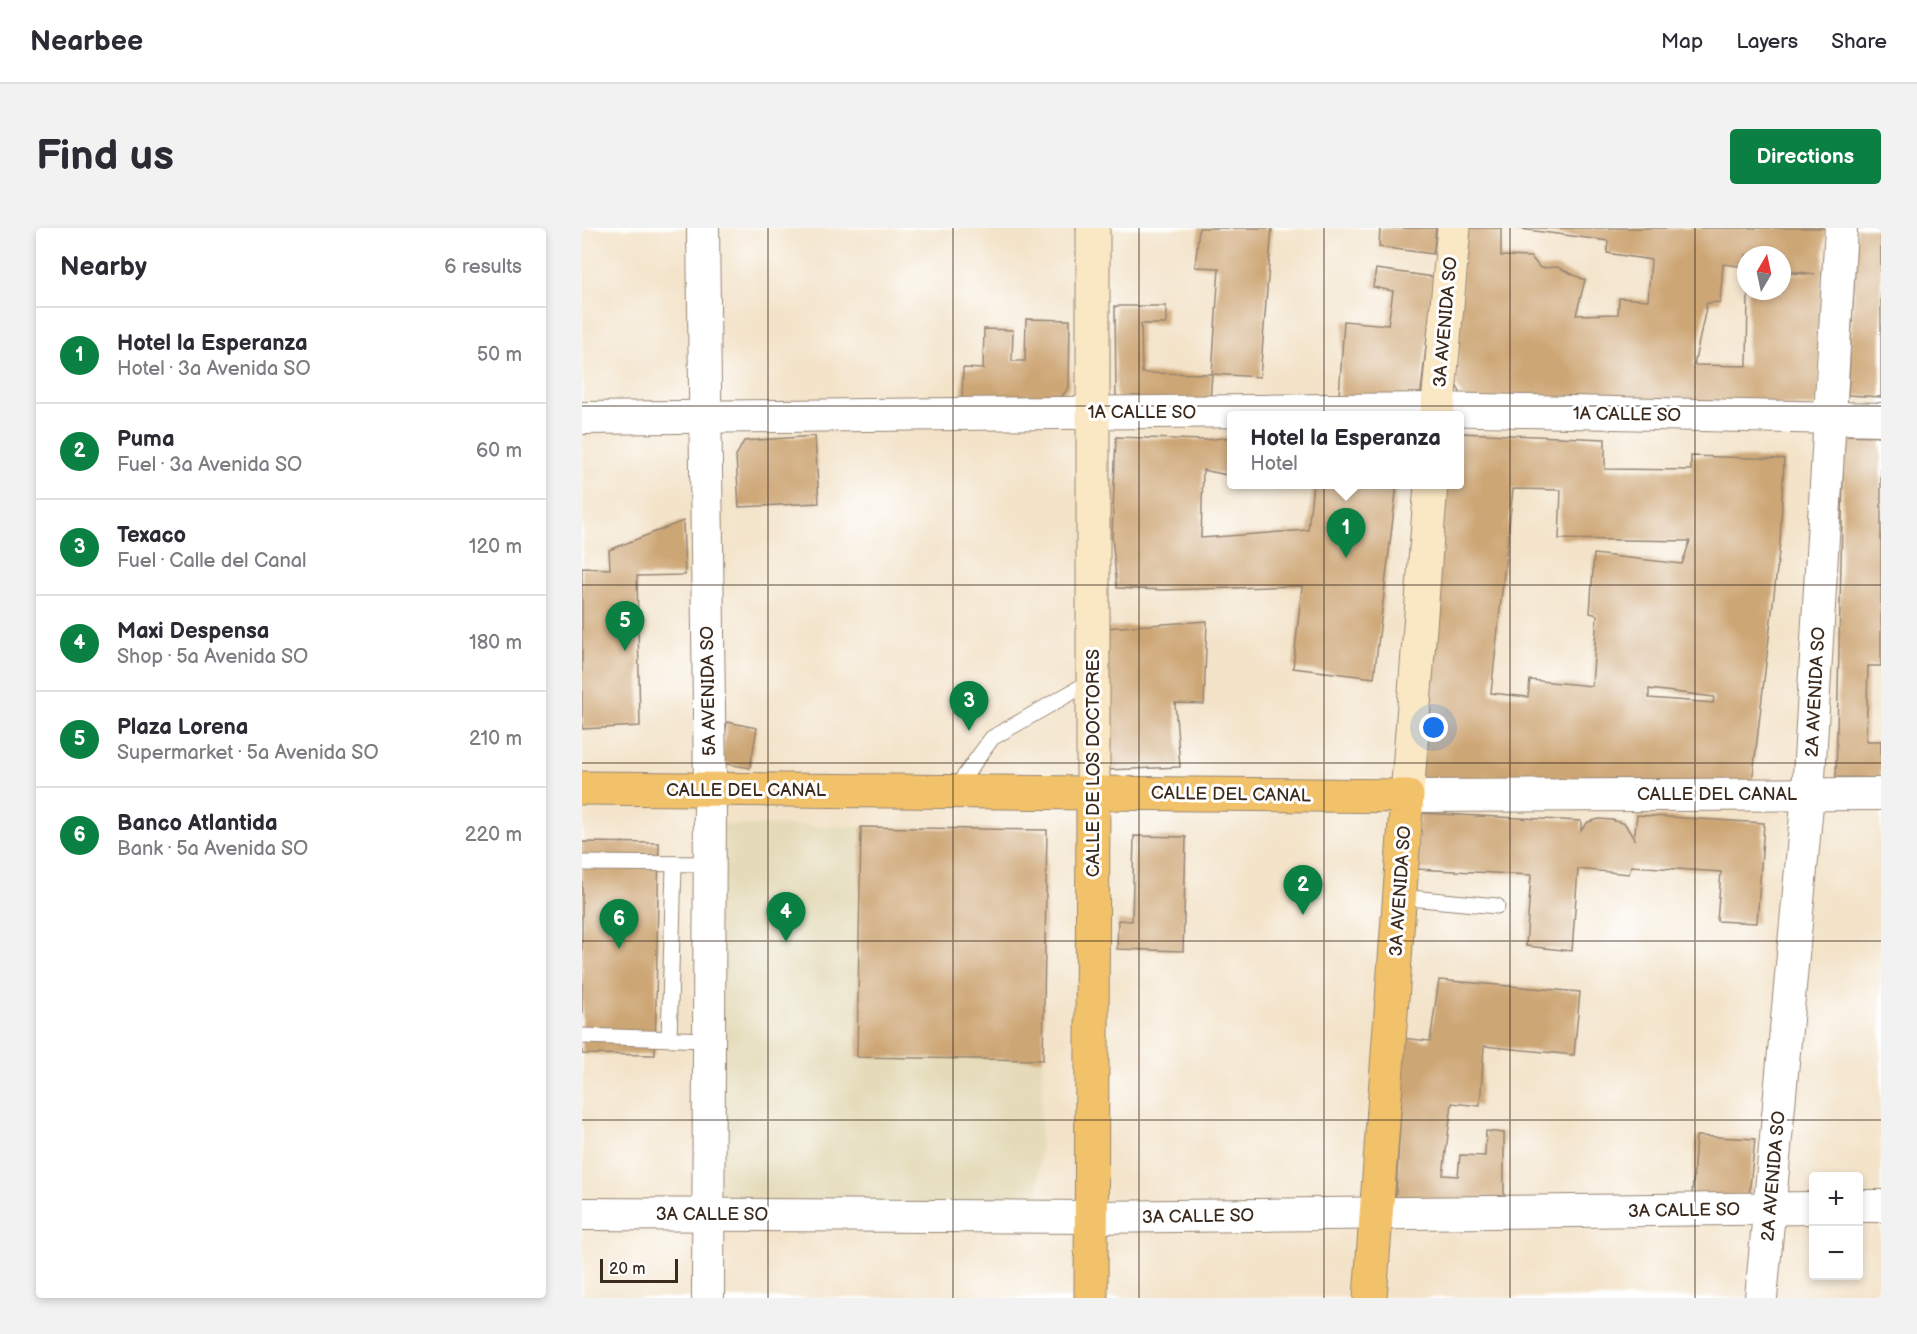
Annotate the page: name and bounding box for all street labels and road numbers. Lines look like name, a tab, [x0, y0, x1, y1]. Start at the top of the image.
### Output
street label: 3A AVENIDA SO	[1429, 256, 1462, 388]
street label: 1A CALLE SO	[1088, 402, 1196, 423]
street label: 1A CALLE SO	[1573, 403, 1681, 426]
street label: 5A AVENIDA SO	[697, 626, 720, 756]
street label: 2A AVENIDA SO	[1802, 626, 1829, 758]
street label: CALLE DE LOS DOCTORES	[1083, 649, 1104, 877]
street label: CALLE DEL CANAL	[666, 780, 827, 801]
street label: CALLE DEL CANAL	[1151, 783, 1312, 806]
street label: CALLE DEL CANAL	[1637, 784, 1798, 805]
street label: 3A AVENIDA SO	[1385, 825, 1416, 957]
street label: 2A AVENIDA SO	[1757, 1110, 1790, 1242]
street label: 3A CALLE SO	[1628, 1199, 1740, 1222]
street label: 3A CALLE SO	[656, 1204, 768, 1225]
street label: 3A CALLE SO	[1142, 1205, 1254, 1228]

